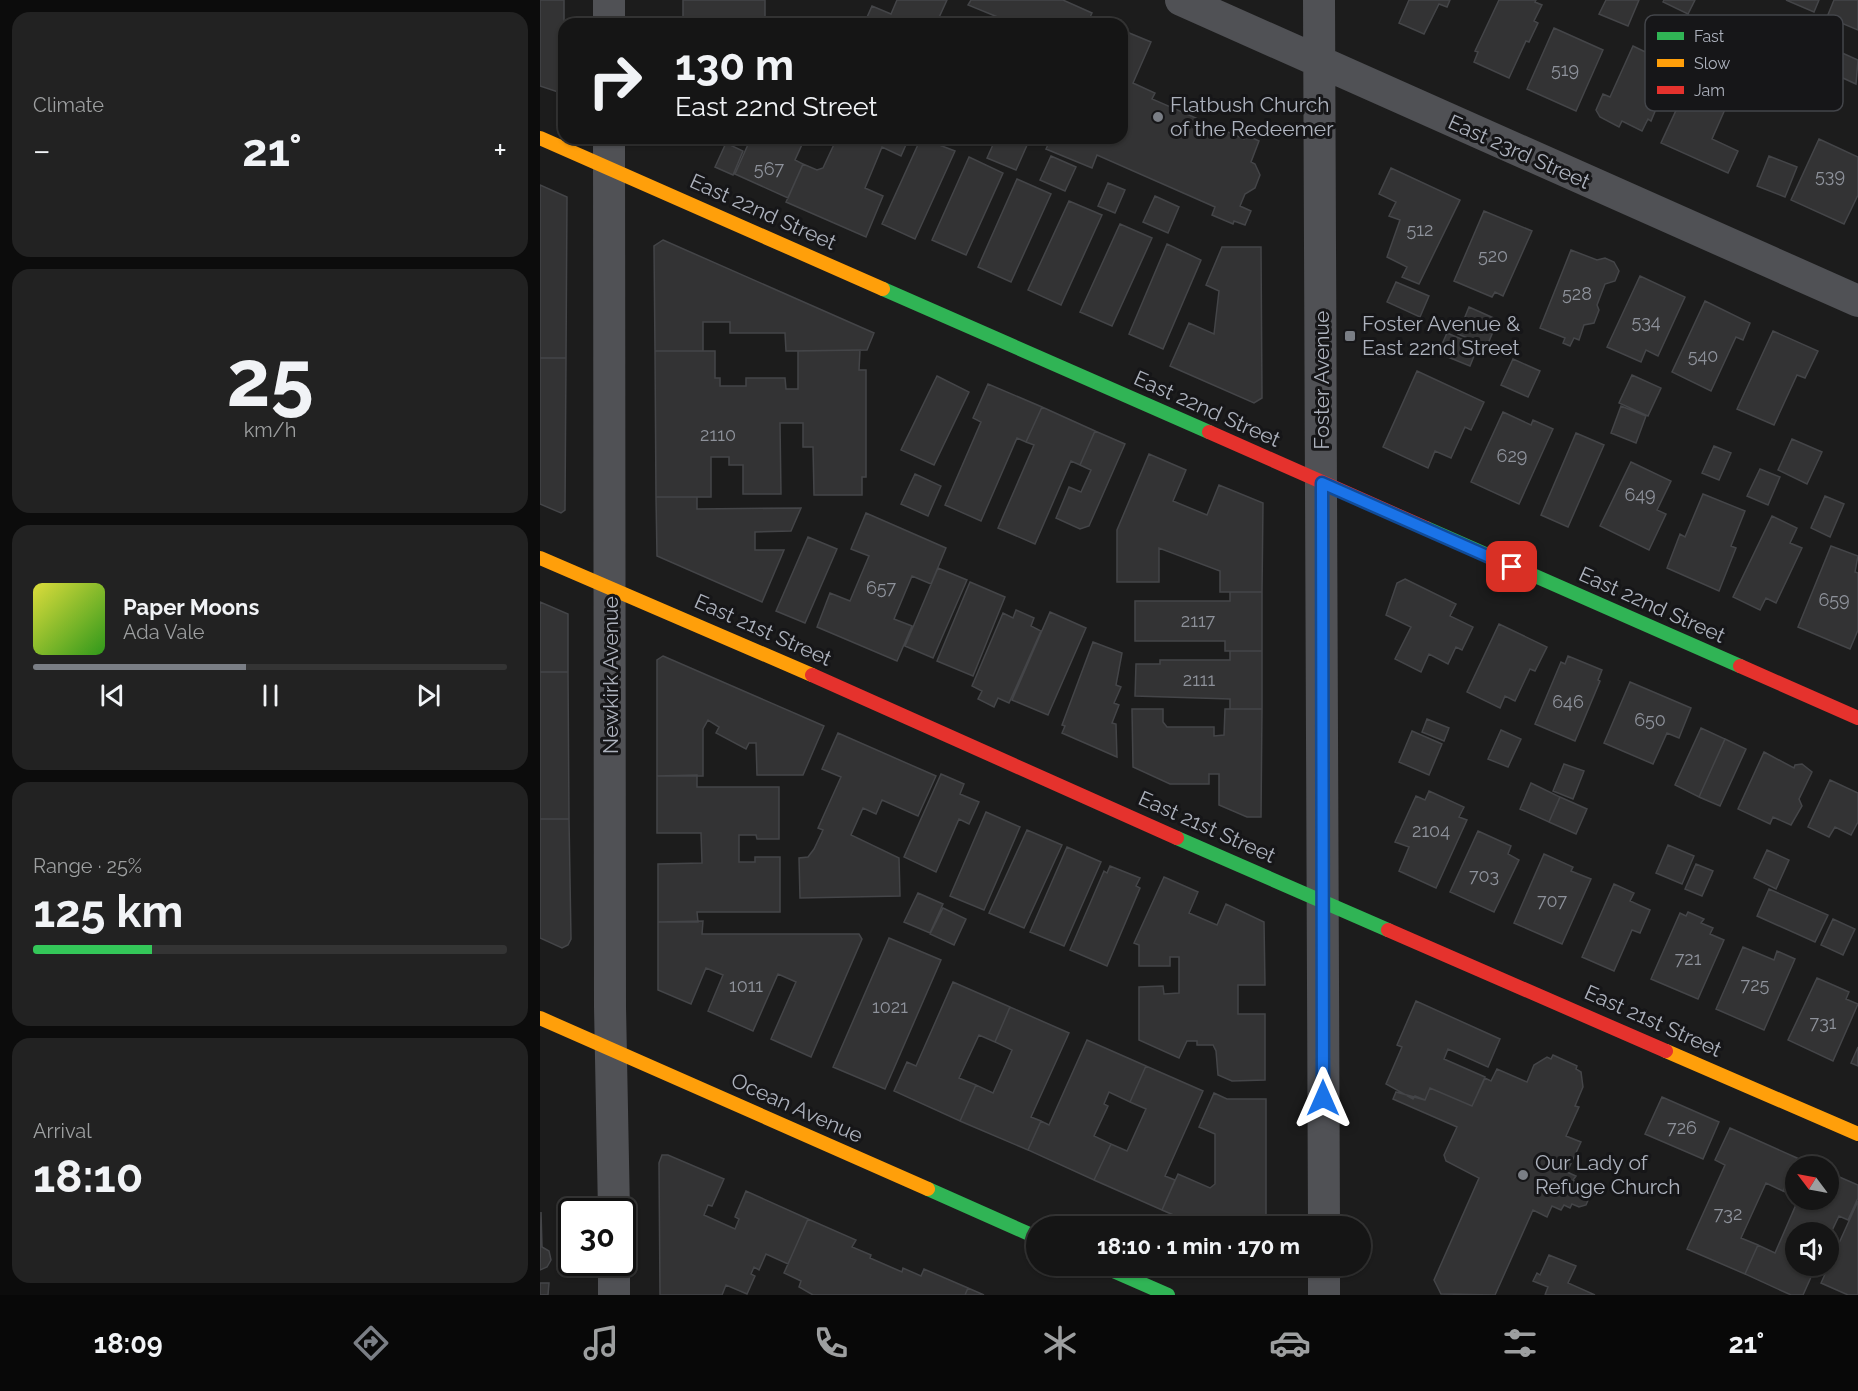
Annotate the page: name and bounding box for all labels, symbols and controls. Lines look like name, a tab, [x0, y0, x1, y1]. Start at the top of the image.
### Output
legend	[1645, 15, 1843, 111]
text: Fast	[1694, 27, 1725, 46]
text: 130 m	[675, 41, 794, 90]
icon: right	[576, 42, 654, 120]
text: Slow	[1694, 54, 1730, 73]
house number: 519	[1551, 59, 1579, 80]
text: Jam	[1694, 81, 1725, 100]
text: East 22nd Street	[675, 91, 877, 122]
place label: Flatbush Church of the Redeemer	[1170, 92, 1334, 141]
text: Climate	[33, 93, 104, 117]
street label: East 23rd Street	[1444, 109, 1594, 194]
marker: Flatbush Church of the Redeemer	[1151, 110, 1165, 124]
text: 21°	[242, 124, 302, 177]
text: −	[33, 131, 51, 170]
text: +	[493, 131, 507, 170]
house number: 567	[754, 158, 785, 179]
house number: 539	[1815, 165, 1845, 186]
street label: East 22nd Street	[686, 168, 840, 255]
house number: 512	[1407, 219, 1433, 240]
house number: 520	[1478, 245, 1508, 266]
house number: 528	[1562, 283, 1592, 304]
street label: Foster Avenue	[1309, 311, 1334, 449]
place label: Foster Avenue & East 22nd Street	[1362, 311, 1520, 360]
house number: 534	[1631, 311, 1661, 332]
marker: Foster Avenue & East 22nd Street	[1343, 329, 1357, 343]
text: 25	[226, 333, 314, 424]
house number: 540	[1688, 345, 1718, 366]
street label: East 22nd Street	[1130, 365, 1284, 452]
text: km/h	[244, 418, 296, 442]
house number: 2110	[700, 424, 736, 445]
house number: 629	[1497, 445, 1527, 466]
house number: 649	[1624, 484, 1656, 505]
pin	[1486, 541, 1537, 592]
icon: arrive	[1495, 550, 1528, 583]
street label: East 22nd Street	[1575, 561, 1729, 648]
house number: 657	[866, 577, 896, 598]
street label: East 21st Street	[691, 588, 836, 671]
house number: 659	[1818, 589, 1850, 610]
text: Paper Moons	[123, 594, 259, 620]
street label: Newkirk Avenue	[598, 596, 623, 754]
house number: 2117	[1181, 610, 1216, 631]
text: Ada Vale	[123, 620, 205, 644]
house number: 2111	[1183, 669, 1216, 690]
icon: previous	[96, 679, 129, 712]
icon: pause	[254, 679, 287, 712]
icon: next	[412, 679, 445, 712]
house number: 646	[1552, 691, 1584, 712]
house number: 650	[1634, 709, 1666, 730]
street label: East 21st Street	[1135, 785, 1280, 868]
house number: 2104	[1412, 820, 1450, 841]
text: Range · 25%	[33, 854, 142, 878]
house number: 703	[1469, 865, 1499, 886]
text: 125 km	[33, 885, 183, 938]
house number: 707	[1537, 890, 1567, 911]
house number: 721	[1675, 948, 1702, 969]
house number: 725	[1741, 974, 1770, 995]
house number: 1011	[729, 975, 763, 996]
street label: East 21st Street	[1581, 979, 1726, 1062]
house number: 1021	[872, 996, 908, 1017]
house number: 731	[1810, 1012, 1837, 1033]
position arrow	[1291, 1066, 1355, 1130]
street label: Ocean Avenue	[727, 1067, 867, 1148]
house number: 726	[1667, 1117, 1697, 1138]
text: Arrival	[33, 1119, 92, 1143]
text: 18:10	[33, 1150, 143, 1203]
place label: Our Lady of Refuge Church	[1535, 1150, 1681, 1199]
north arrow	[1785, 1156, 1839, 1210]
map controls	[1785, 1156, 1839, 1276]
marker: Our Lady of Refuge Church	[1516, 1168, 1530, 1182]
speed limit sign: 30	[558, 1198, 636, 1276]
house number: 732	[1714, 1203, 1742, 1224]
button: sound	[1785, 1222, 1839, 1276]
text: 18:10 · 1 min · 170 m	[1097, 1233, 1300, 1259]
icon: directions	[350, 1322, 392, 1364]
icon: music	[580, 1322, 622, 1364]
icon: phone	[810, 1322, 852, 1364]
icon: climate	[1039, 1322, 1081, 1364]
icon: car	[1269, 1322, 1311, 1364]
icon: filters	[1499, 1322, 1541, 1364]
text: 18:09	[94, 1328, 163, 1359]
text: 21°	[1728, 1328, 1764, 1359]

